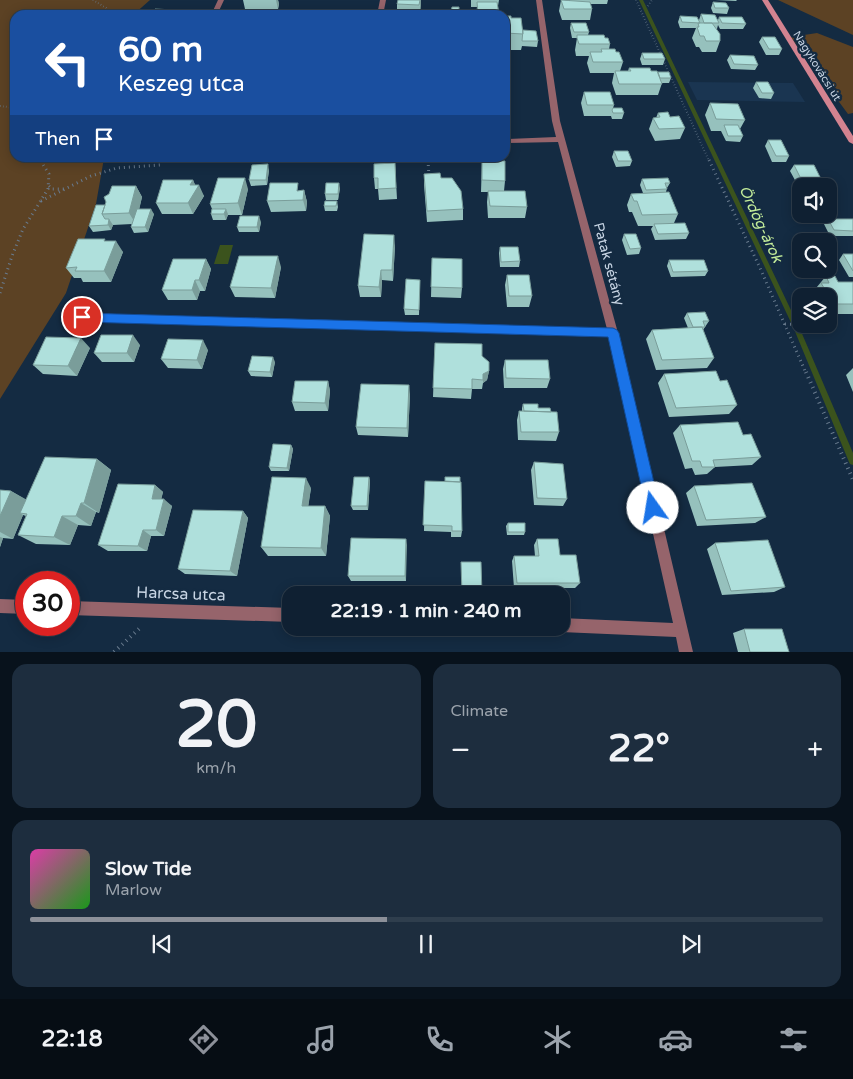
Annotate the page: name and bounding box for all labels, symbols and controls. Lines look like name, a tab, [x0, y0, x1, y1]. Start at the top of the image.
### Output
text: 60 m	[118, 29, 203, 71]
street label: Nagykovácsi út	[790, 29, 844, 103]
icon: left	[35, 30, 100, 95]
text: Keszeg utca	[118, 71, 245, 97]
icon: arrive	[90, 125, 118, 153]
text: Then	[35, 128, 80, 150]
map controls	[792, 178, 837, 333]
button: sound	[792, 178, 837, 223]
water label: Ördög-árok	[735, 183, 787, 267]
street label: Patak sétány	[590, 221, 628, 308]
button: search	[792, 233, 837, 278]
button: layers	[792, 288, 837, 333]
pin	[61, 296, 103, 338]
icon: arrive	[68, 303, 96, 331]
position arrow	[626, 481, 678, 533]
speed limit sign: 30	[15, 571, 80, 636]
street label: Harcsa utca	[136, 582, 226, 606]
text: 22:19 · 1 min · 240 m	[330, 600, 522, 622]
text: 20	[175, 686, 257, 765]
text: Climate	[451, 701, 508, 721]
text: 22°	[608, 726, 670, 772]
text: −	[451, 733, 470, 767]
text: +	[807, 733, 823, 767]
text: km/h	[196, 758, 236, 778]
text: Slow Tide	[105, 858, 192, 880]
text: Marlow	[105, 880, 162, 900]
icon: previous	[148, 930, 176, 958]
icon: pause	[412, 930, 440, 958]
icon: next	[677, 930, 705, 958]
icon: directions	[186, 1022, 221, 1057]
icon: music	[304, 1022, 339, 1057]
icon: phone	[422, 1022, 457, 1057]
icon: climate	[540, 1022, 575, 1057]
icon: car	[658, 1022, 693, 1057]
icon: filters	[776, 1022, 811, 1057]
text: 22:18	[42, 1026, 103, 1052]

